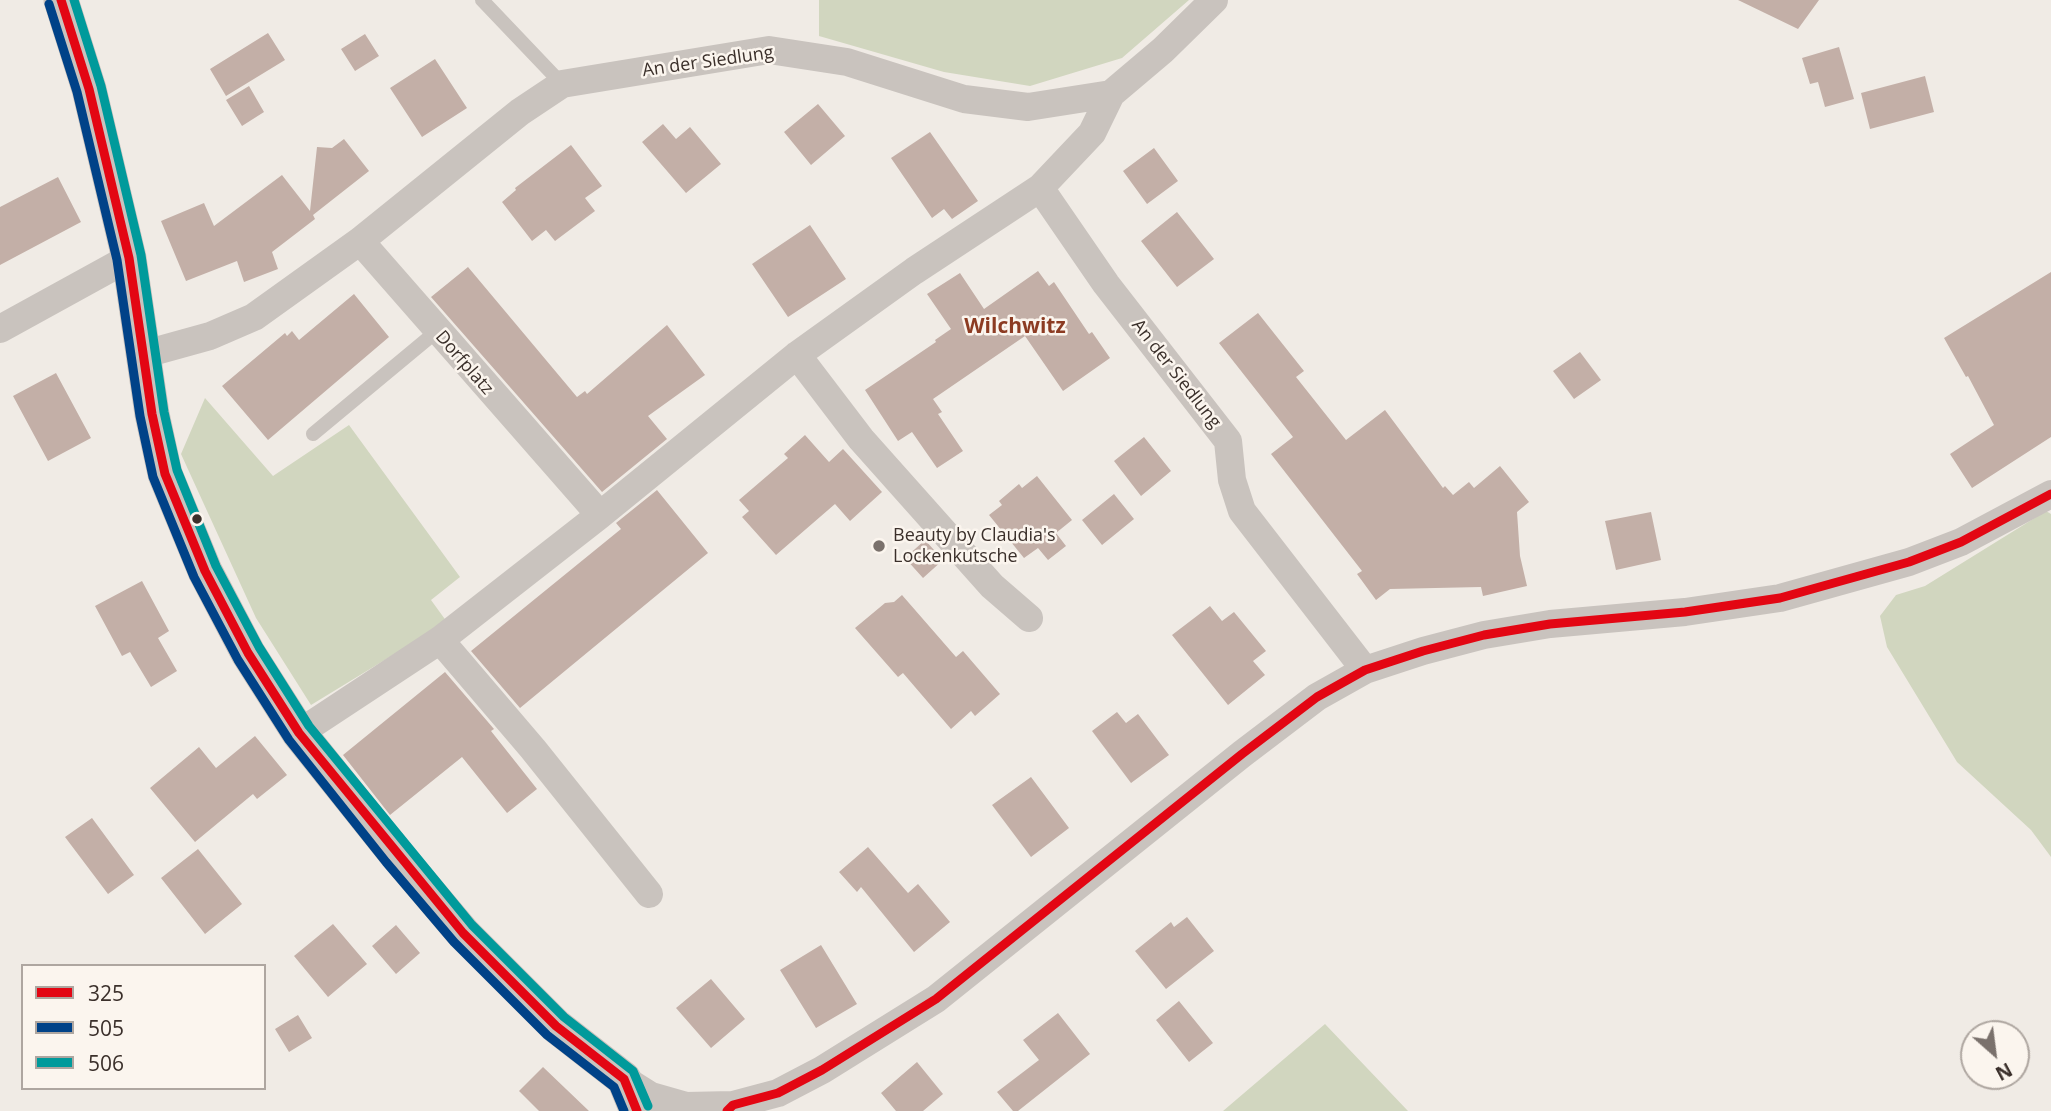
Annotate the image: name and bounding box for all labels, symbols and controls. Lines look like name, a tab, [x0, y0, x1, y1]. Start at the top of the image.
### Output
street label: An der Siedlung	[641, 42, 775, 82]
district label: Wilchwitz	[964, 314, 1066, 340]
street label: An der Siedlung	[1127, 315, 1225, 433]
street label: Dorfplatz	[430, 327, 498, 399]
unlabelled marker	[190, 512, 204, 526]
place label: Beauty by Claudia's Lockenkutsche	[893, 525, 1056, 568]
marker: Beauty by Claudia's Lockenkutsche	[871, 538, 887, 554]
legend	[21, 964, 266, 1090]
text: 325	[88, 979, 124, 1007]
text: 505	[88, 1014, 124, 1042]
north arrow	[1960, 1020, 2030, 1090]
text: 506	[88, 1049, 124, 1077]
text: N	[1991, 1057, 2017, 1087]

